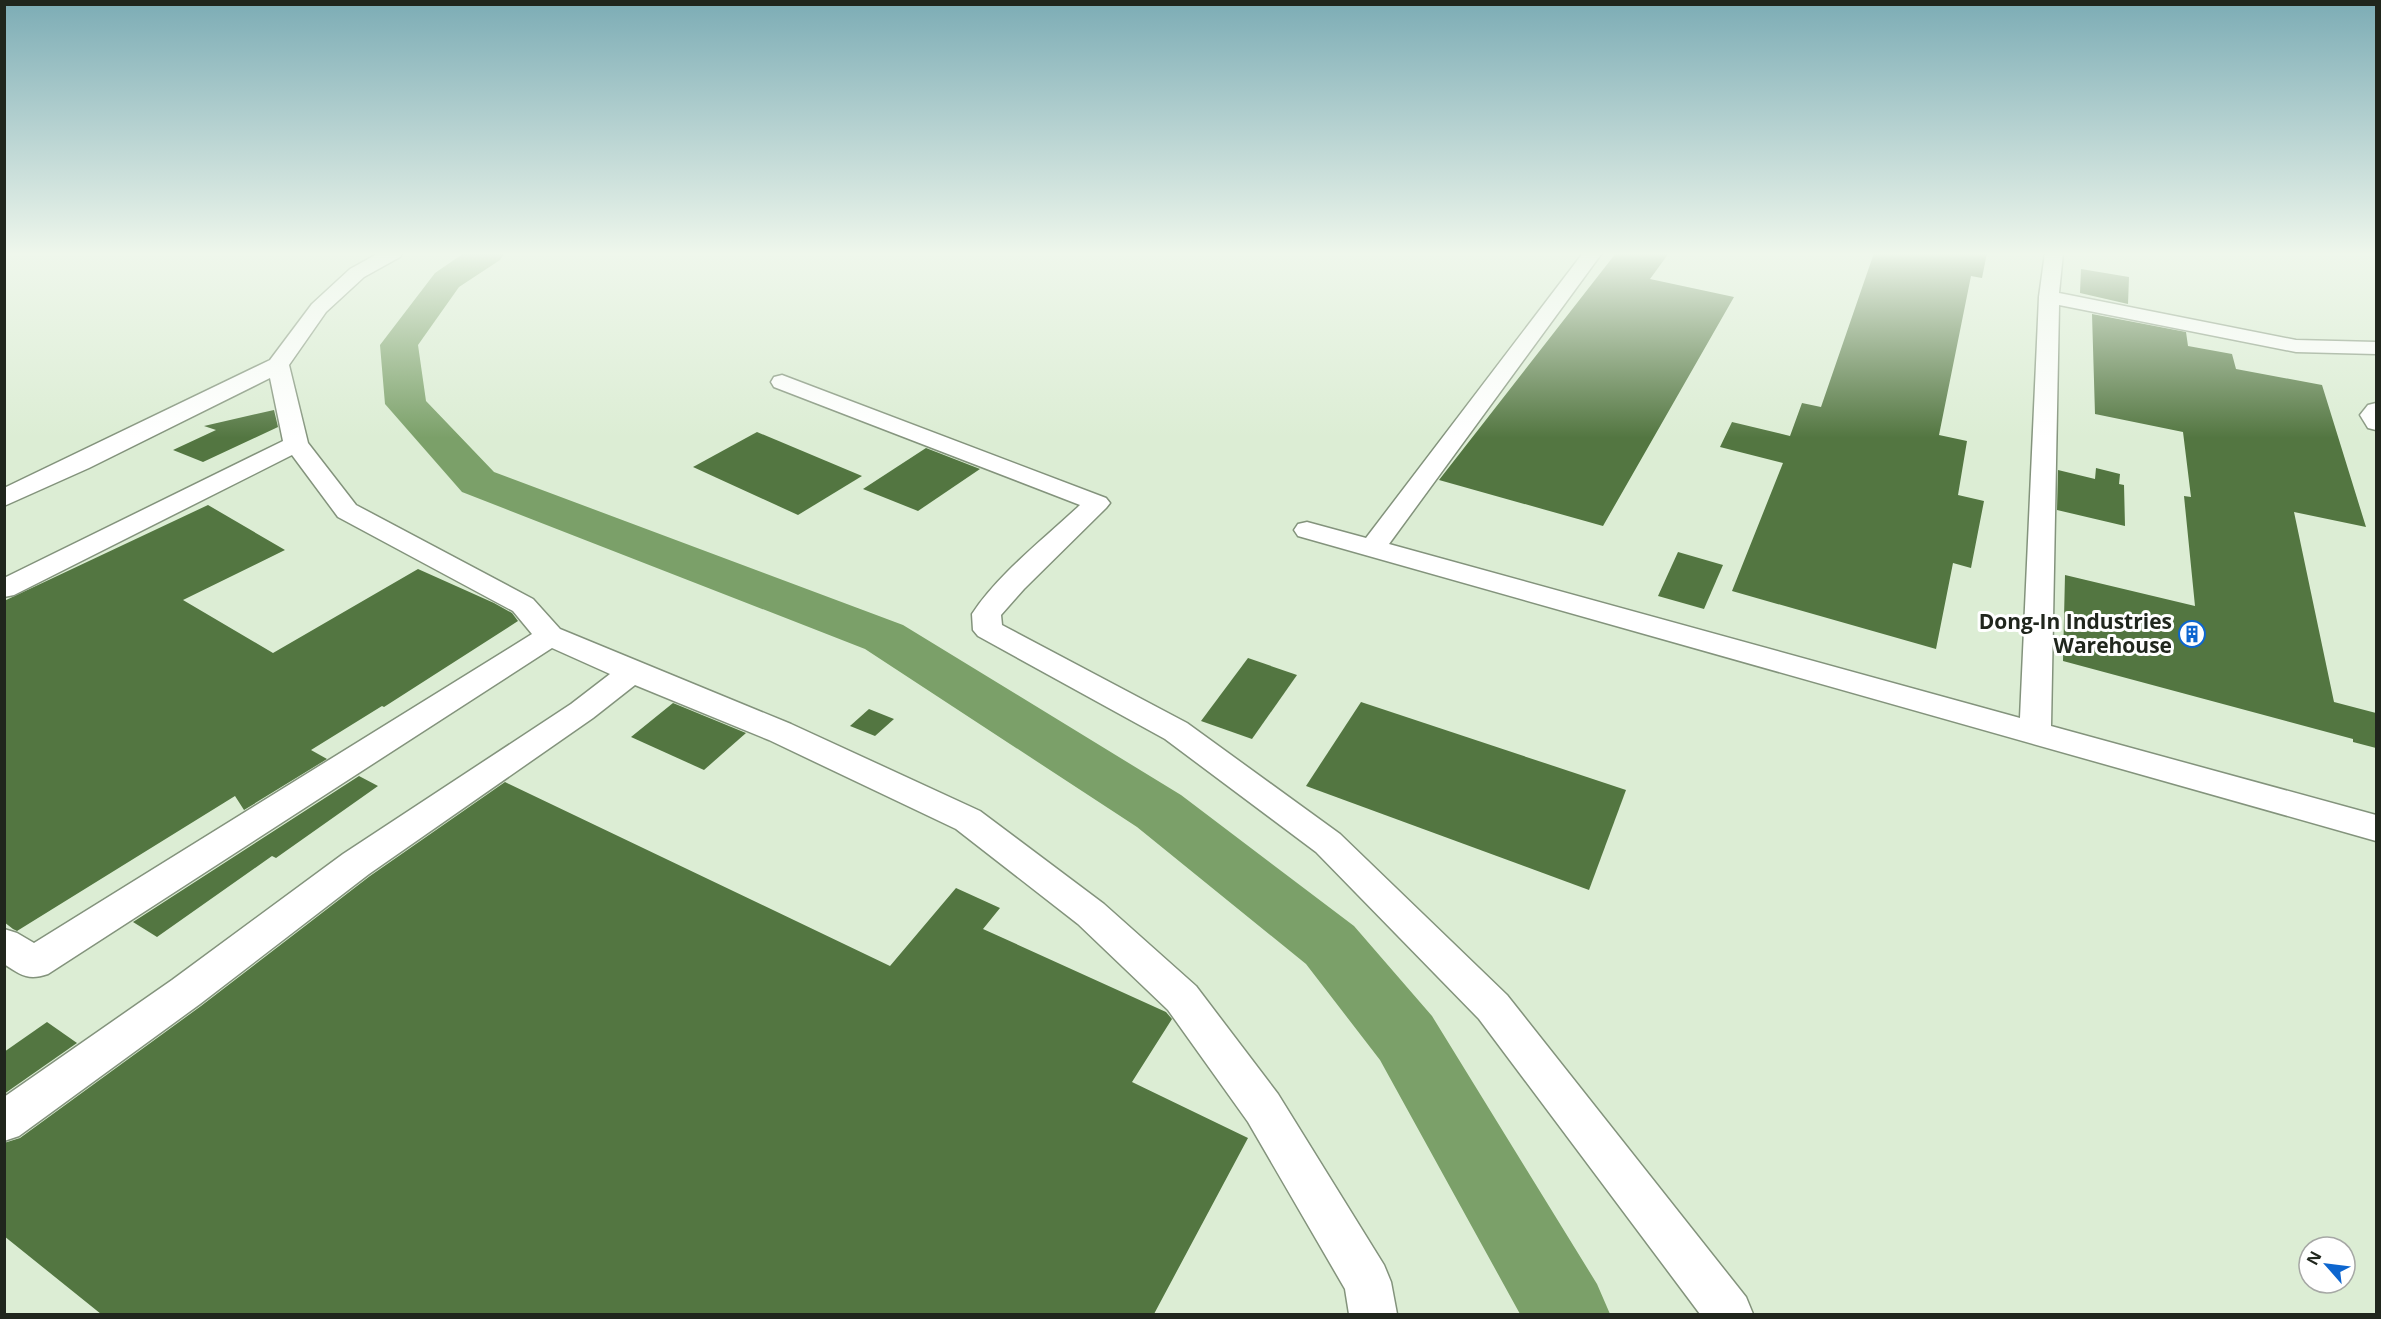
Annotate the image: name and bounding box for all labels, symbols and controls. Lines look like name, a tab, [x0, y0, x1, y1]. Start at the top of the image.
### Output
place label: Dong-In Industries Warehouse	[1979, 607, 2172, 659]
building icon: Dong-In Industries Warehouse	[2177, 619, 2207, 649]
north arrow	[2297, 1235, 2357, 1295]
text: N	[2301, 1247, 2327, 1269]

